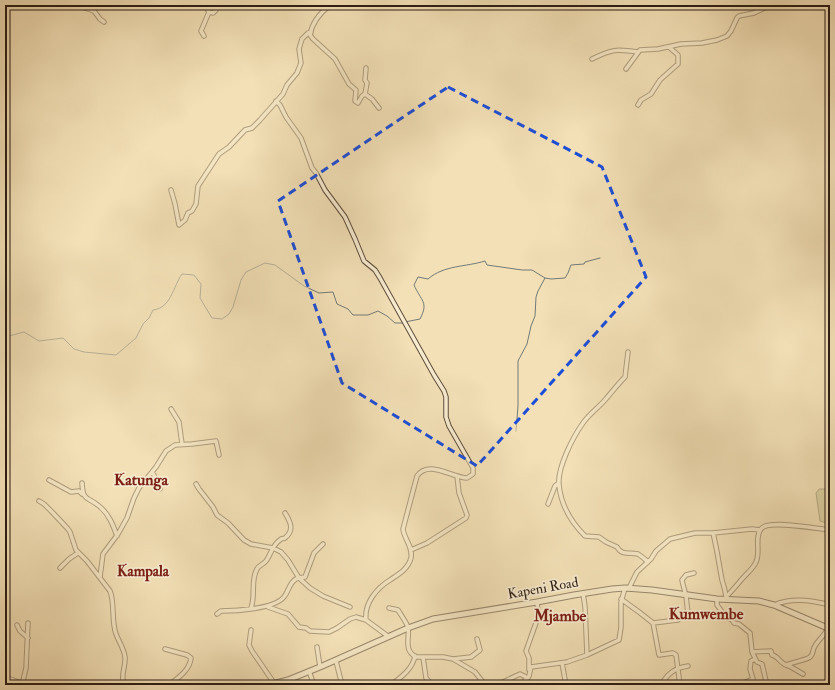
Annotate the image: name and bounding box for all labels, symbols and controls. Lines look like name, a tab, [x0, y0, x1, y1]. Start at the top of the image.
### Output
district label: Katunga	[114, 470, 168, 491]
district label: Kampala	[117, 562, 170, 582]
street label: Kapeni Road	[506, 573, 580, 604]
district label: Kumwembe	[669, 604, 744, 624]
district label: Mjambe	[533, 606, 587, 626]

